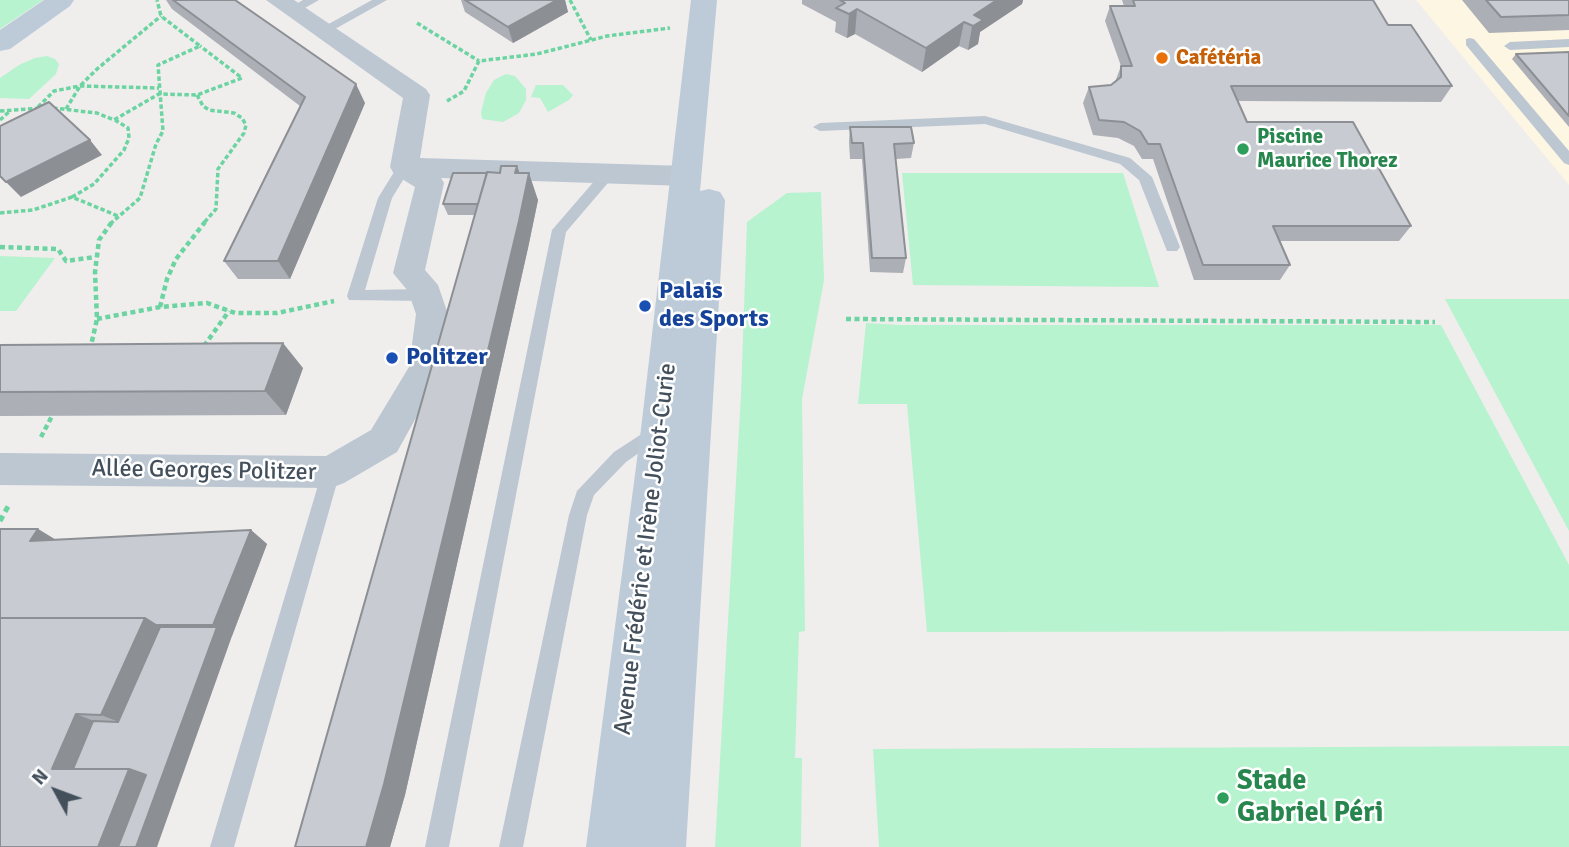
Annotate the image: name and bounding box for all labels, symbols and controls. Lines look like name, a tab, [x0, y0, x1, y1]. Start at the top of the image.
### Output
place label: Cafétéria	[1176, 45, 1261, 71]
marker: Cafétéria	[1154, 50, 1170, 66]
place label: Piscine Maurice Thorez	[1257, 124, 1398, 174]
marker: Piscine Maurice Thorez	[1235, 141, 1251, 157]
place label: Palais des Sports	[659, 278, 769, 334]
marker: Palais des Sports	[637, 298, 653, 314]
place label: Politzer	[406, 344, 488, 372]
marker: Politzer	[384, 350, 400, 366]
street label: Avenue Frédéric et Irène Joliot-Curie	[609, 361, 683, 737]
street label: Allée Georges Politzer	[91, 455, 317, 487]
north arrow	[21, 756, 91, 826]
text: N	[27, 764, 54, 790]
place label: Stade Gabriel Péri	[1237, 765, 1383, 831]
marker: Stade Gabriel Péri	[1215, 790, 1231, 806]

